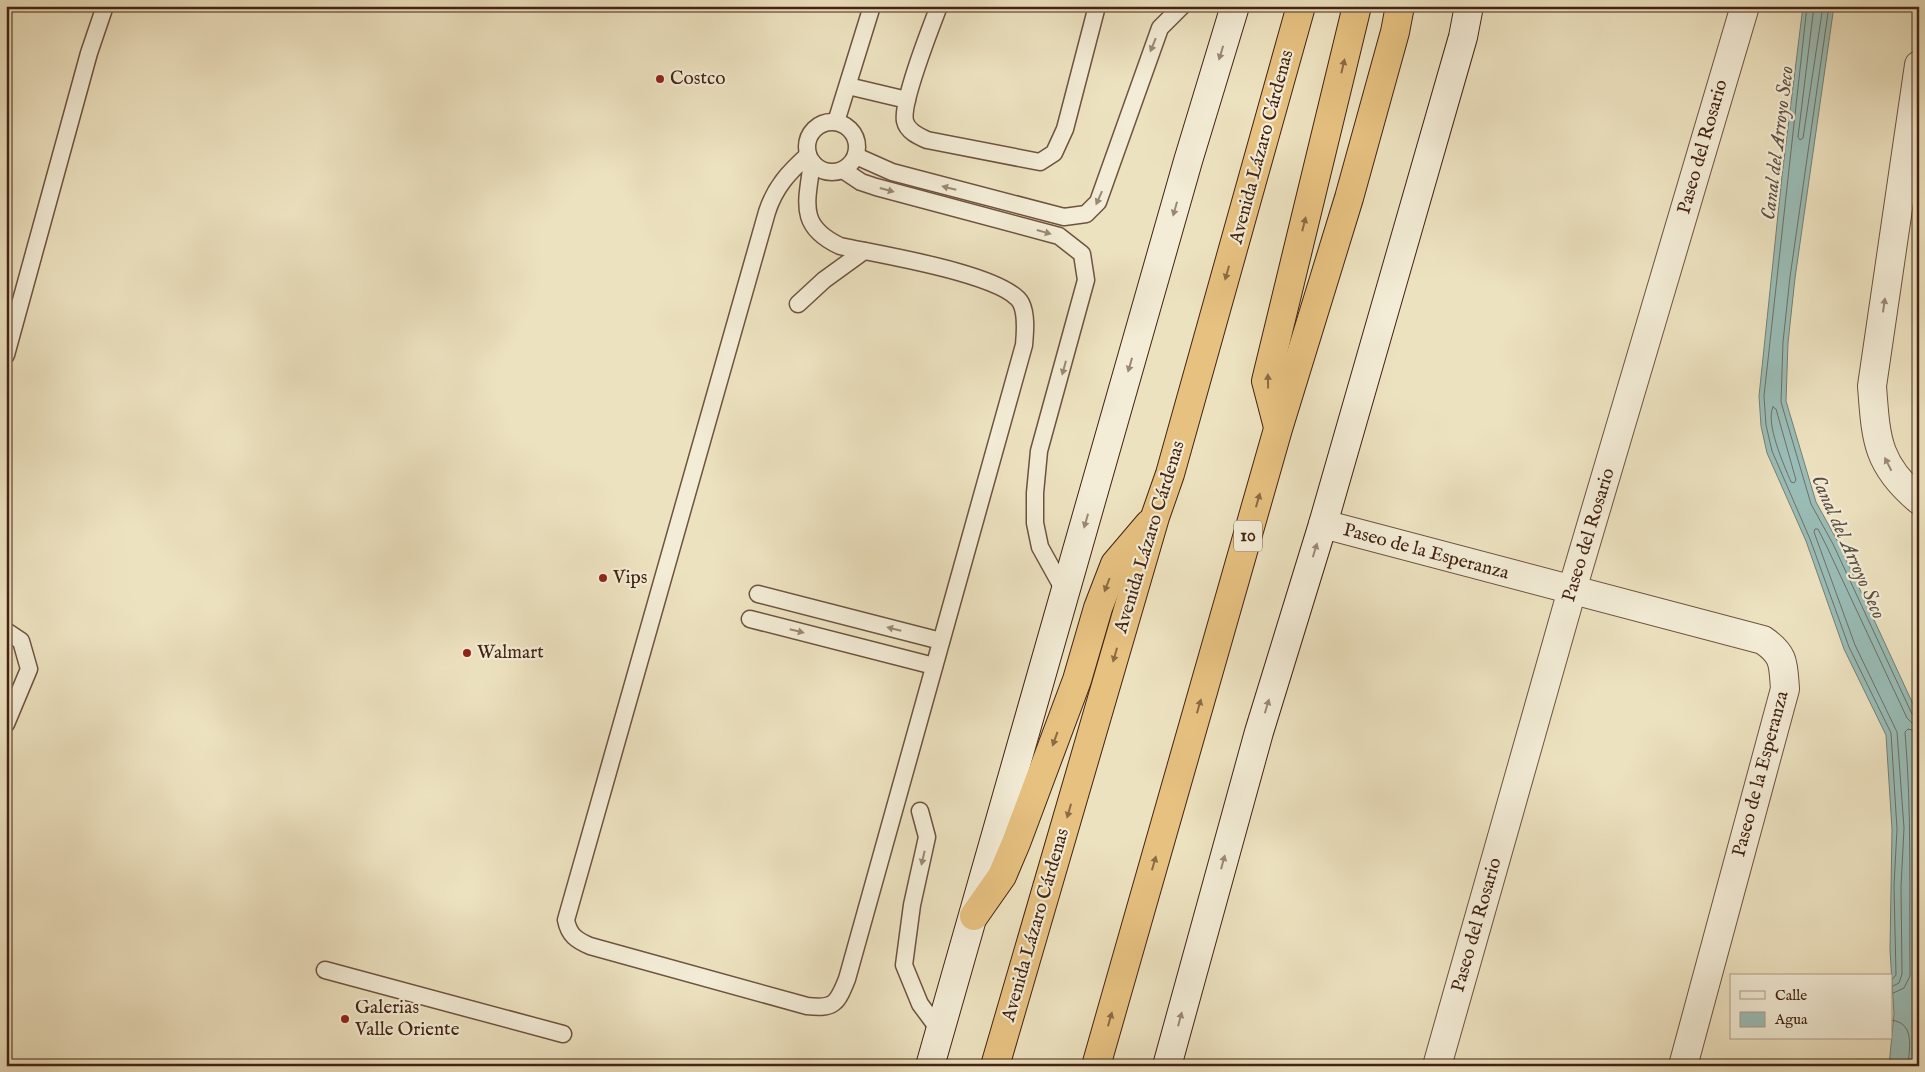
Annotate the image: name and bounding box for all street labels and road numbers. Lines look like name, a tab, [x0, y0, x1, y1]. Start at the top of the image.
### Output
street label: Avenida Lázaro Cárdenas	[1224, 47, 1299, 248]
street label: Paseo del Rosario	[1672, 77, 1734, 217]
street label: Avenida Lázaro Cárdenas	[1109, 438, 1191, 637]
street label: Paseo del Rosario	[1557, 465, 1621, 605]
street label: Paseo de la Esperanza	[1340, 518, 1512, 586]
road number: 10	[1234, 520, 1262, 552]
street label: Paseo de la Esperanza	[1727, 688, 1795, 860]
street label: Avenida Lázaro Cárdenas	[997, 826, 1075, 1025]
street label: Paseo del Rosario	[1446, 855, 1508, 995]

